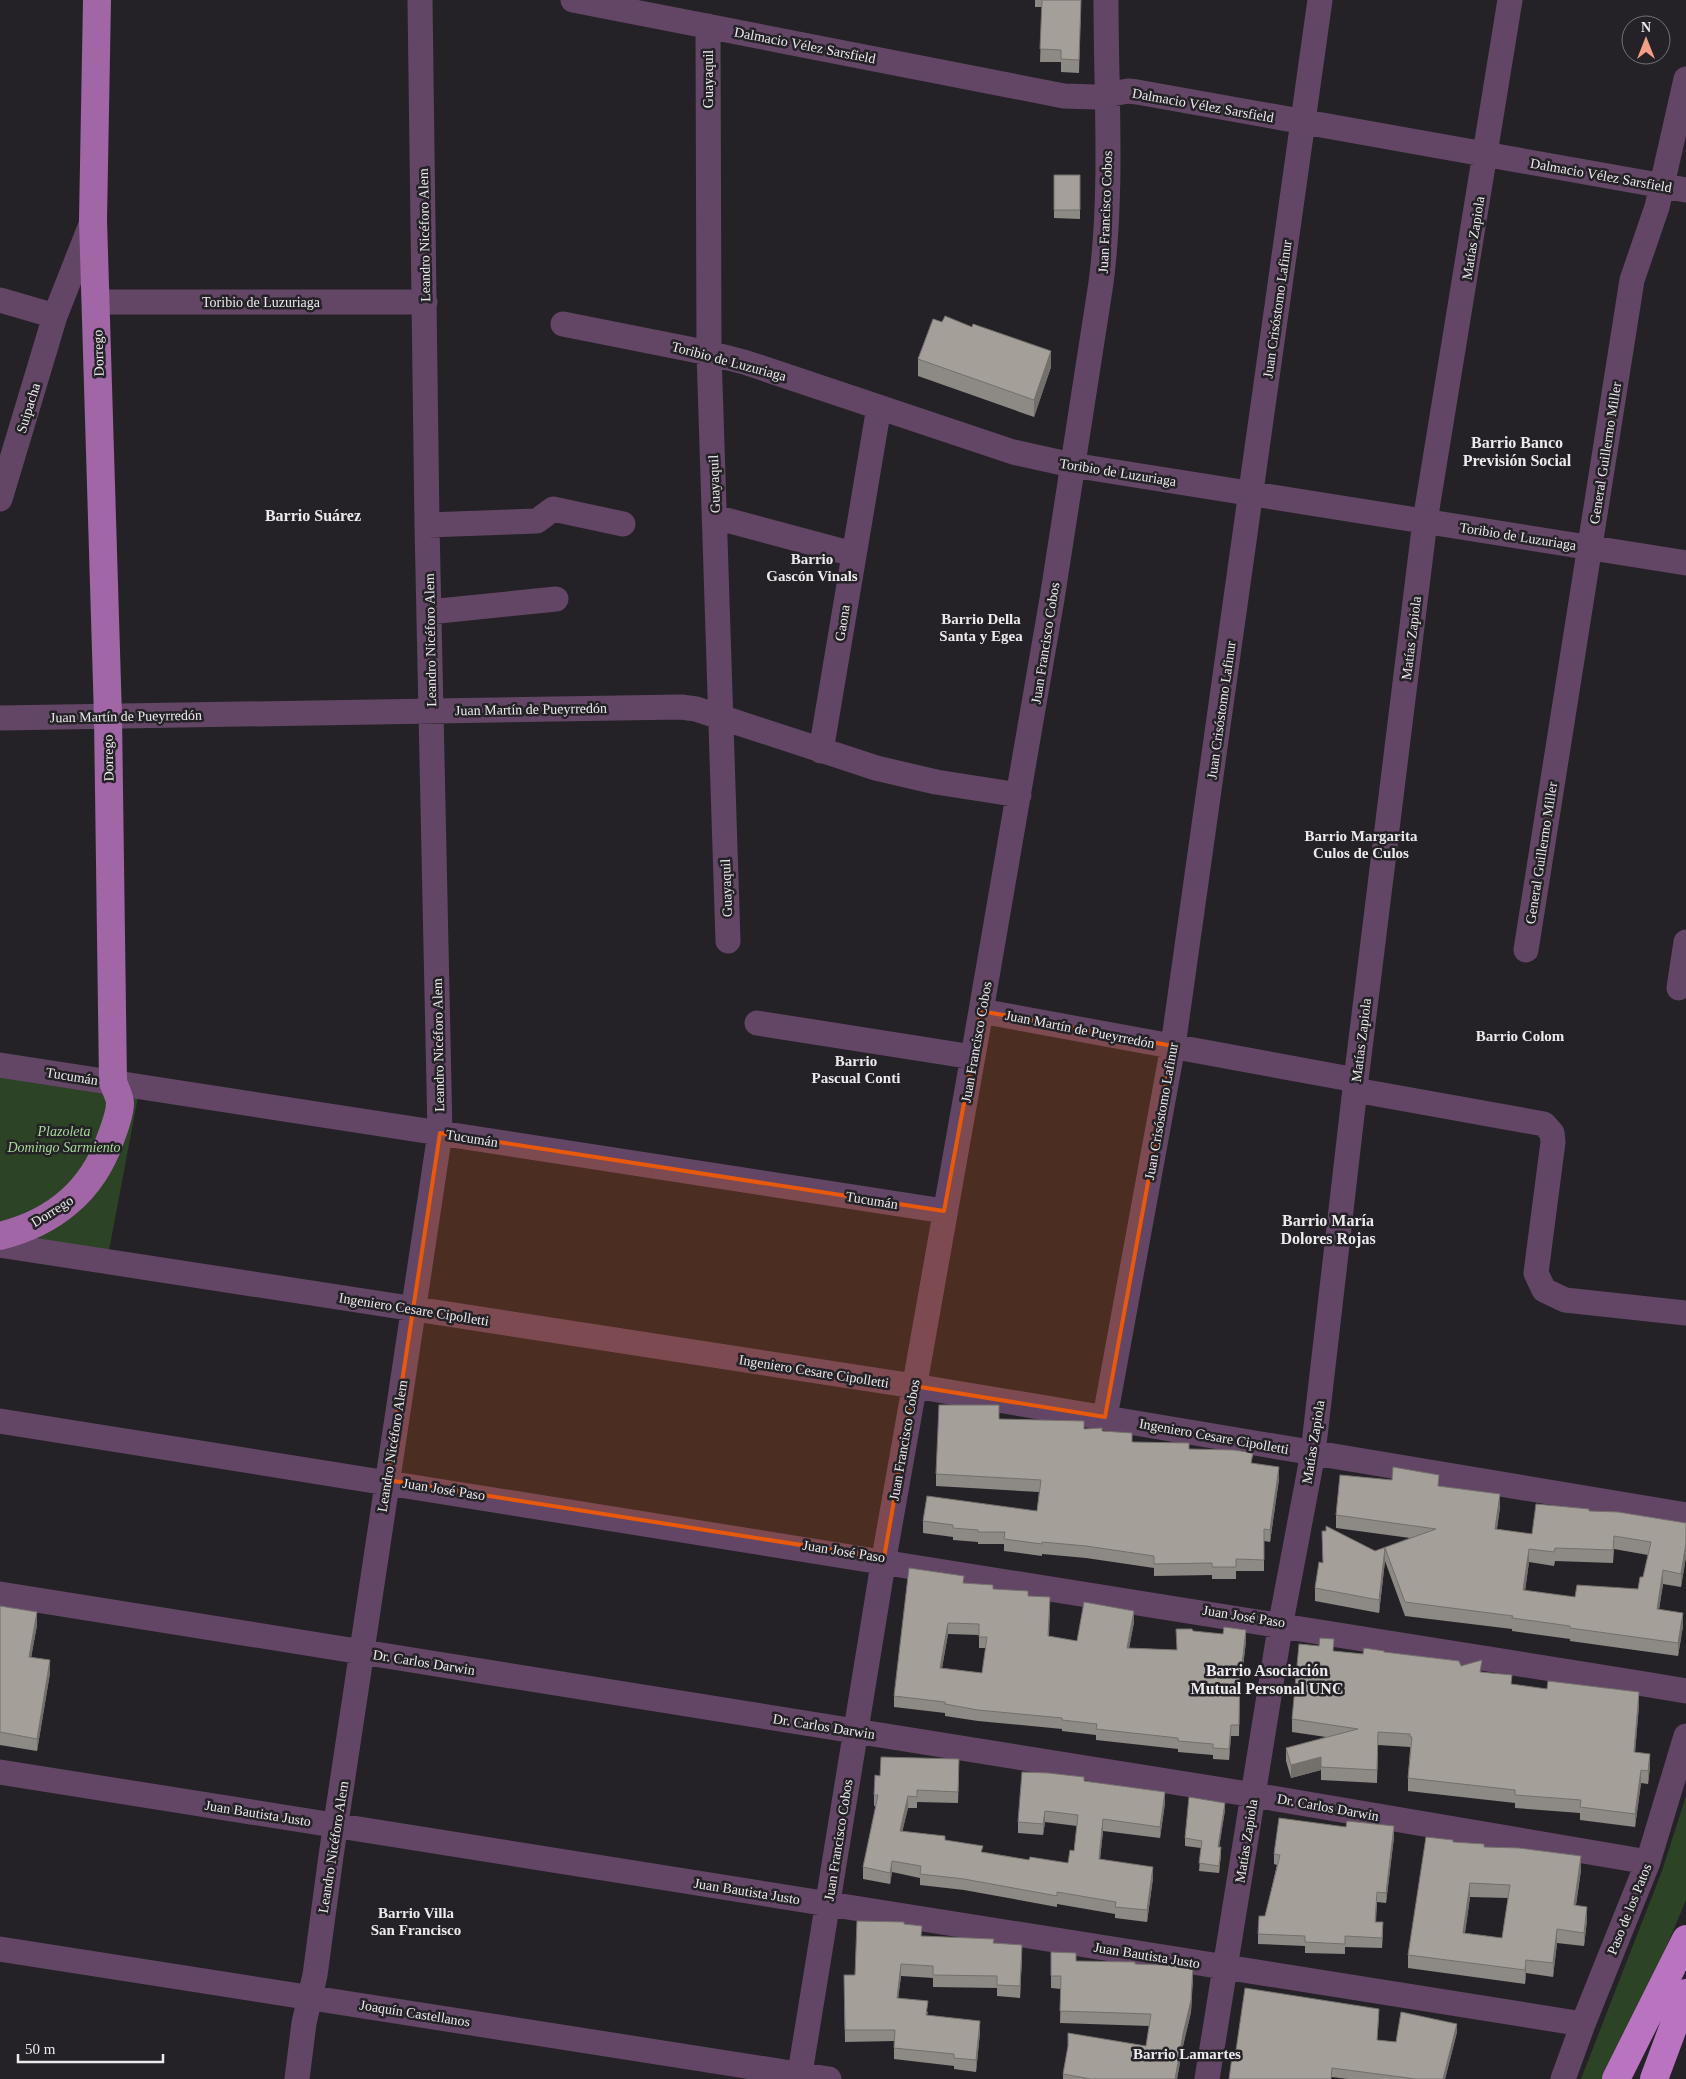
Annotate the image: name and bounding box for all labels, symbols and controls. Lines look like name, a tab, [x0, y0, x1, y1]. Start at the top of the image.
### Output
north arrow	[1621, 15, 1671, 65]
text: N	[1641, 20, 1651, 35]
street label: Dalmacio Vélez Sarsfield	[733, 24, 877, 67]
street label: Guayaquil	[701, 50, 716, 108]
street label: Dalmacio Vélez Sarsfield	[1131, 86, 1275, 125]
street label: Juan Francisco Cobos	[1096, 150, 1115, 274]
street label: Dalmacio Vélez Sarsfield	[1529, 156, 1673, 195]
street label: Leandro Nicéforo Alem	[416, 168, 433, 302]
street label: Matías Zapiola	[1459, 194, 1488, 281]
street label: Juan Crisóstomo Lafinur	[1260, 239, 1295, 379]
street label: Toribio de Luzuriaga	[202, 295, 321, 310]
street label: Dorrego	[90, 329, 107, 377]
street label: Toribio de Luzuriaga	[670, 339, 789, 384]
street label: Suipacha	[14, 381, 43, 435]
street label: General Guillermo Miller	[1587, 381, 1624, 525]
district label: Barrio Banco Previsión Social	[1463, 434, 1572, 469]
street label: Guayaquil	[706, 454, 723, 513]
street label: Toribio de Luzuriaga	[1058, 456, 1178, 489]
district label: Barrio Suárez	[265, 507, 361, 524]
street label: Toribio de Luzuriaga	[1458, 520, 1578, 553]
district label: Barrio Gascón Vinals	[766, 551, 858, 584]
street label: Leandro Nicéforo Alem	[422, 573, 439, 707]
street label: Juan Francisco Cobos	[1028, 581, 1063, 705]
street label: Matías Zapiola	[1399, 595, 1424, 681]
street label: Gaona	[832, 603, 853, 642]
district label: Barrio Della Santa y Egea	[939, 611, 1023, 644]
street label: Juan Crisóstomo Lafinur	[1204, 640, 1239, 780]
street label: Juan Martín de Pueyrredón	[455, 701, 607, 718]
street label: Juan Martín de Pueyrredón	[50, 708, 202, 725]
street label: Dorrego	[101, 735, 116, 781]
street label: General Guillermo Miller	[1523, 781, 1560, 925]
district label: Barrio Margarita Culos de Culos	[1305, 828, 1418, 861]
street label: Guayaquil	[718, 858, 735, 917]
street label: Leandro Nicéforo Alem	[430, 978, 447, 1112]
street label: Juan Francisco Cobos	[958, 980, 995, 1104]
street label: Matías Zapiola	[1349, 997, 1374, 1083]
street label: Juan Martín de Pueyrredón	[1004, 1008, 1156, 1051]
district label: Barrio Colom	[1476, 1028, 1565, 1044]
street label: Juan Crisóstomo Lafinur	[1142, 1041, 1181, 1181]
district label: Barrio Pascual Conti	[812, 1053, 900, 1086]
street label: Tucumán	[45, 1065, 99, 1088]
park label: Plazoleta Domingo Sarmiento	[6, 1124, 121, 1155]
street label: Tucumán	[445, 1127, 499, 1150]
street label: Tucumán	[845, 1189, 899, 1212]
street label: Dorrego	[29, 1193, 76, 1230]
district label: Barrio María Dolores Rojas	[1280, 1212, 1376, 1248]
street label: Ingeniero Cesare Cipolletti	[338, 1290, 490, 1329]
street label: Ingeniero Cesare Cipolletti	[738, 1352, 890, 1391]
street label: Juan Francisco Cobos	[886, 1378, 923, 1502]
street label: Leandro Nicéforo Alem	[375, 1379, 410, 1513]
street label: Matías Zapiola	[1299, 1398, 1328, 1485]
street label: Ingeniero Cesare Cipolletti	[1138, 1416, 1290, 1457]
street label: Juan José Paso	[402, 1476, 486, 1503]
street label: Juan José Paso	[802, 1538, 886, 1565]
street label: Juan José Paso	[1202, 1603, 1286, 1630]
street label: Dr. Carlos Darwin	[372, 1647, 476, 1678]
district label: Barrio Asociación Mutual Personal UNC	[1191, 1662, 1343, 1697]
street label: Dr. Carlos Darwin	[772, 1711, 876, 1742]
street label: Juan Francisco Cobos	[821, 1778, 856, 1902]
street label: Leandro Nicéforo Alem	[316, 1780, 351, 1914]
street label: Dr. Carlos Darwin	[1276, 1791, 1380, 1824]
street label: Matías Zapiola	[1232, 1797, 1261, 1884]
street label: Juan Bautista Justo	[204, 1798, 312, 1829]
street label: Paso de los Patos	[1604, 1861, 1655, 1957]
street label: Juan Bautista Justo	[693, 1876, 801, 1907]
district label: Barrio Villa San Francisco	[371, 1905, 461, 1938]
street label: Juan Bautista Justo	[1093, 1940, 1201, 1971]
street label: Joaquín Castellanos	[359, 1997, 471, 2030]
scale bar	[18, 2032, 162, 2064]
text: 50 m	[25, 2041, 56, 2057]
district label: Barrio Lamartes	[1133, 2046, 1241, 2062]

